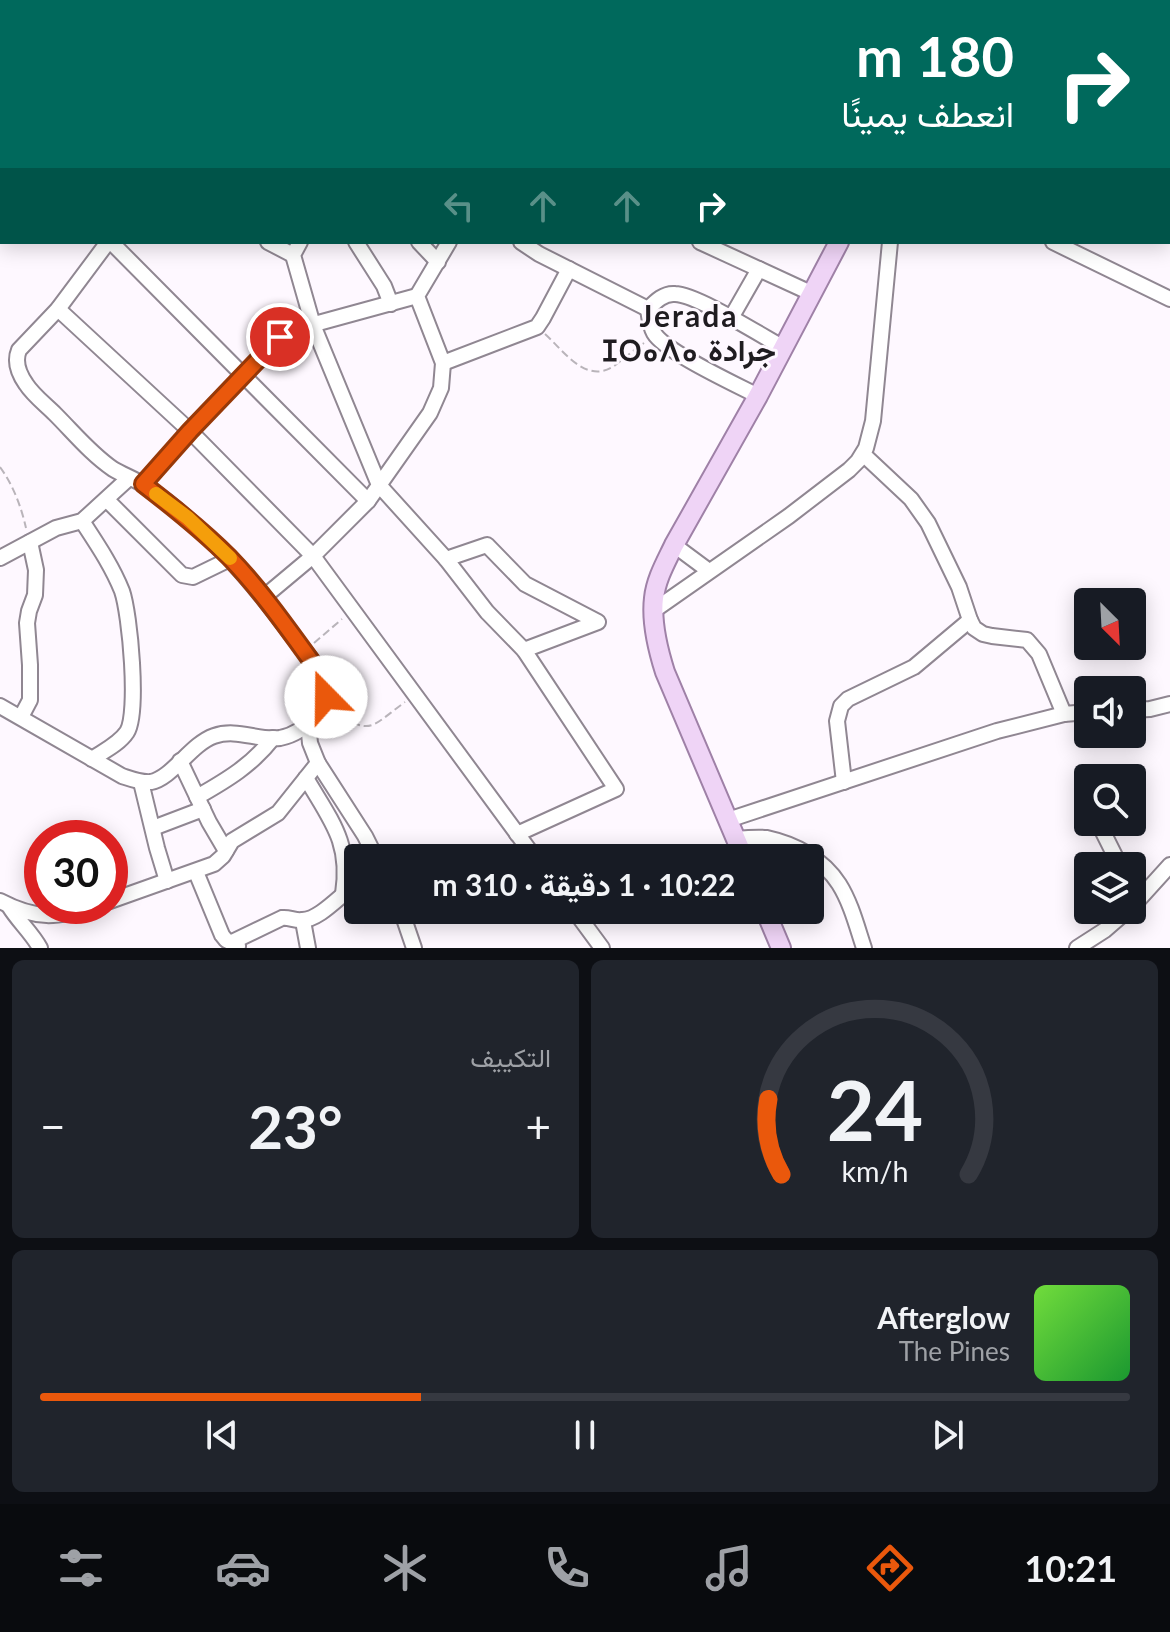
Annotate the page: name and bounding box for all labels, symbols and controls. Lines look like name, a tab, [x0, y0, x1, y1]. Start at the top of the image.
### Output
text: 180 m	[856, 22, 1014, 89]
icon: right	[1042, 32, 1146, 136]
text: انعطف يمينًا	[841, 91, 1014, 135]
icon: left	[437, 184, 481, 228]
icon: ahead	[521, 184, 565, 228]
icon: ahead	[605, 184, 649, 228]
icon: right	[689, 184, 733, 228]
district label: Jerada ⵊⵔⴰⴷⴰ جرادة	[602, 297, 776, 369]
pin	[246, 303, 314, 371]
icon: arrive	[258, 315, 302, 359]
north arrow	[1074, 588, 1146, 660]
map controls	[1074, 588, 1146, 924]
position arrow	[284, 655, 368, 739]
button: sound	[1074, 676, 1146, 748]
button: search	[1074, 764, 1146, 836]
speed limit sign: 30	[24, 820, 128, 924]
button: layers	[1074, 852, 1146, 924]
text: 10:22 · 1 دقيقة · 310 m	[432, 866, 736, 902]
text: التكييف	[470, 1041, 551, 1073]
text: 24	[826, 1059, 923, 1159]
text: 23°	[248, 1090, 343, 1162]
text: −	[40, 1100, 66, 1152]
text: +	[525, 1100, 551, 1152]
text: km/h	[841, 1154, 908, 1188]
text: Afterglow	[877, 1299, 1010, 1335]
text: The Pines	[899, 1335, 1010, 1367]
icon: previous	[200, 1413, 244, 1457]
icon: pause	[563, 1413, 607, 1457]
icon: next	[926, 1413, 970, 1457]
icon: filters	[53, 1540, 109, 1596]
icon: car	[215, 1540, 271, 1596]
icon: climate	[377, 1540, 433, 1596]
icon: phone	[539, 1540, 595, 1596]
icon: music	[701, 1540, 757, 1596]
icon: directions	[862, 1540, 918, 1596]
text: 10:21	[1024, 1546, 1117, 1590]

